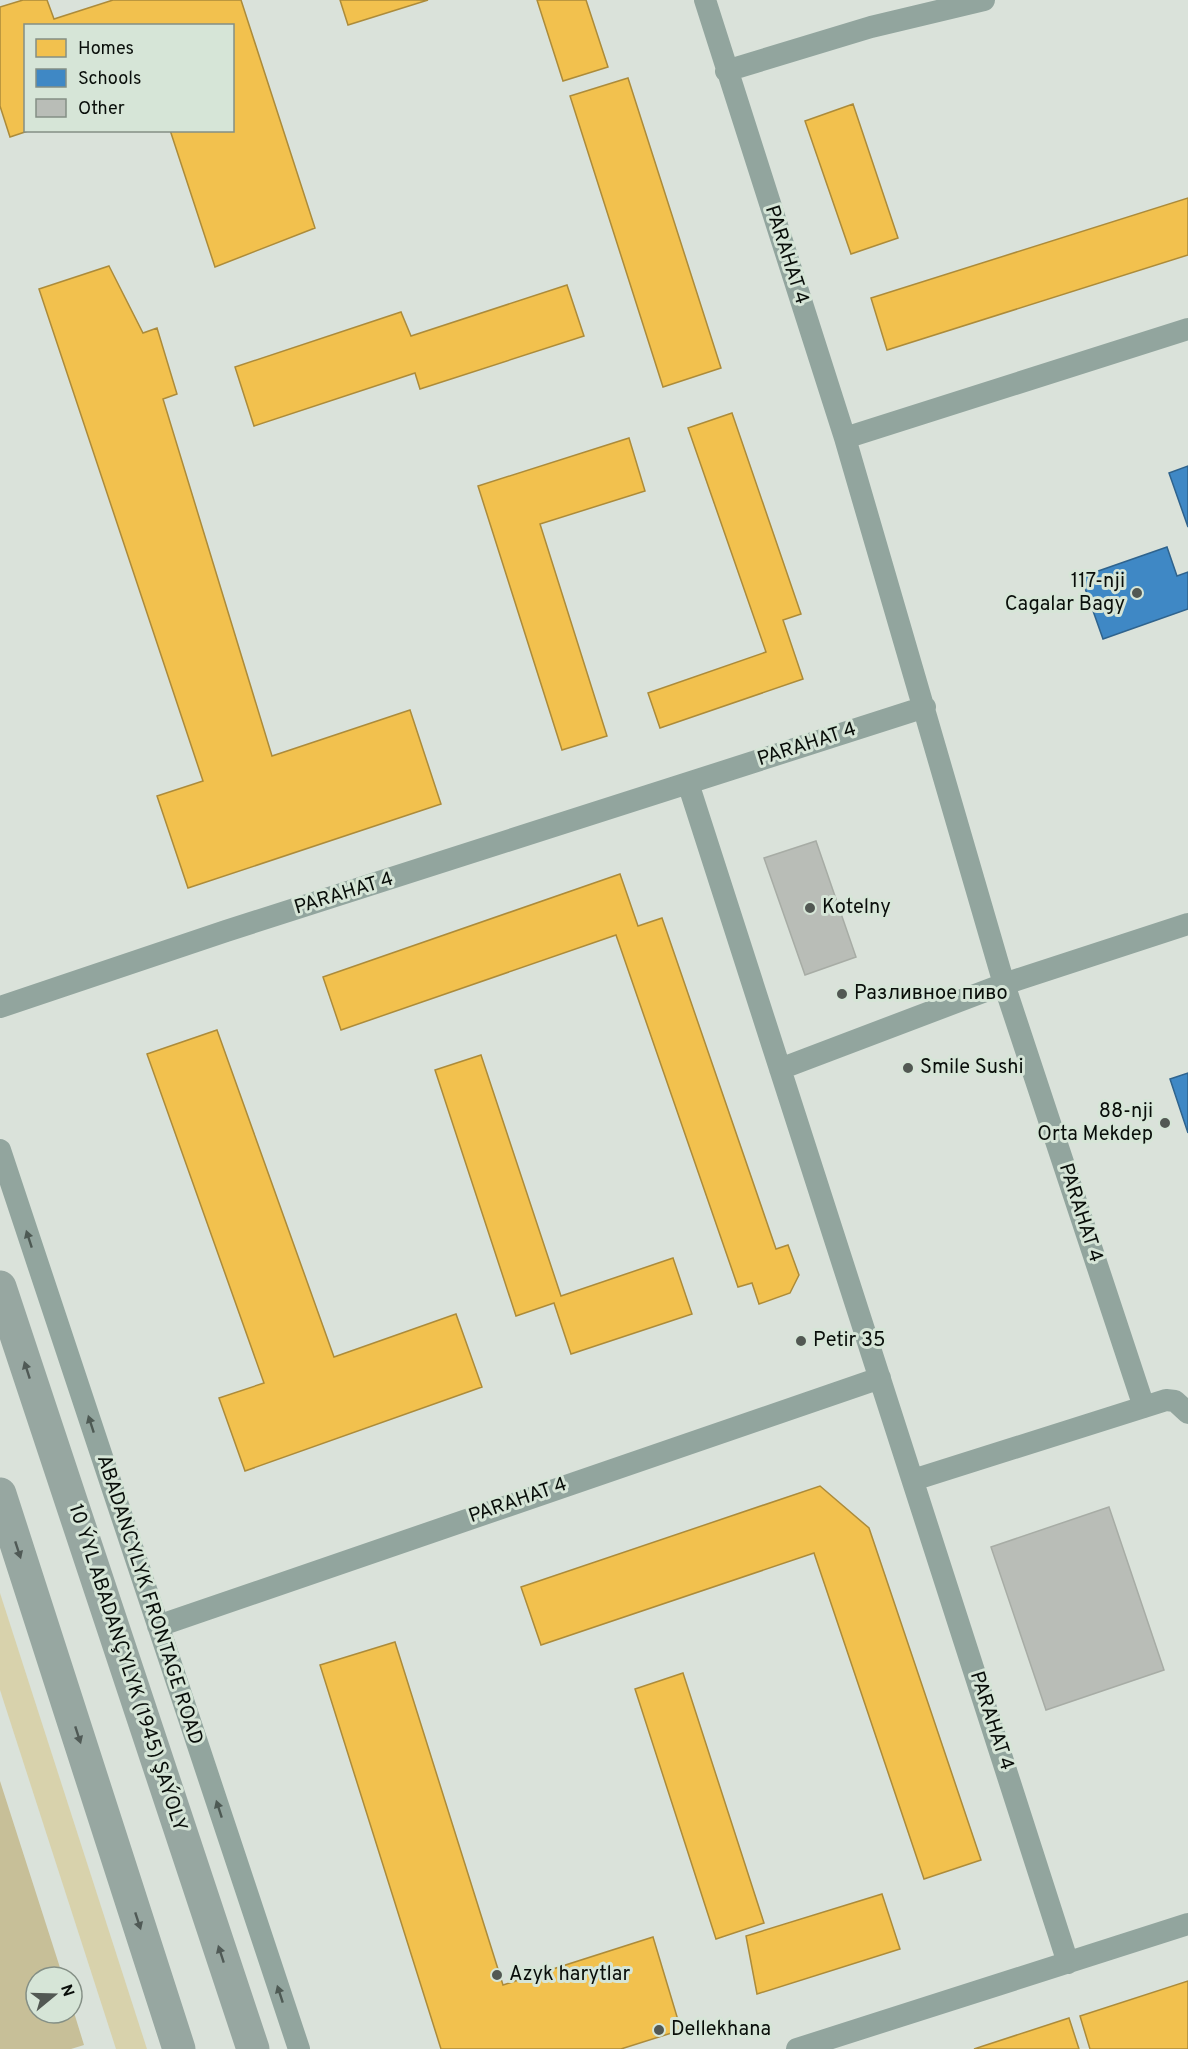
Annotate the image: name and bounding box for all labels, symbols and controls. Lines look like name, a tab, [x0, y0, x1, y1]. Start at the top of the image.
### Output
legend	[24, 24, 234, 132]
text: Homes	[78, 38, 134, 61]
text: Schools	[78, 68, 141, 91]
text: Other	[78, 98, 125, 121]
street label: PARAHAT 4	[758, 202, 814, 308]
place label: 117-nji Cagalar Bagy	[1005, 569, 1125, 618]
marker: 117-nji Cagalar Bagy	[1130, 586, 1144, 600]
street label: PARAHAT 4	[754, 717, 860, 773]
street label: PARAHAT 4	[291, 867, 397, 921]
place label: Kotelny	[822, 895, 891, 921]
marker: Kotelny	[803, 901, 817, 915]
place label: Разливное пиво	[854, 981, 1008, 1007]
marker: Разливное пиво	[835, 987, 849, 1001]
place label: Smile Sushi	[920, 1055, 1024, 1081]
marker: Smile Sushi	[901, 1061, 915, 1075]
place label: 88-nji Orta Mekdep	[1037, 1099, 1153, 1148]
marker: 88-nji Orta Mekdep	[1158, 1116, 1172, 1130]
street label: PARAHAT 4	[1052, 1160, 1108, 1266]
one-way arrow	[24, 1230, 34, 1248]
place label: Petir 35	[813, 1328, 885, 1354]
marker: Petir 35	[794, 1334, 808, 1348]
one-way arrow	[22, 1361, 32, 1379]
one-way arrow	[85, 1415, 95, 1433]
street label: ABADANCYLYK FRONTAGE ROAD	[90, 1452, 208, 1748]
street label: PARAHAT 4	[465, 1472, 571, 1530]
street label: 10 ÝYL ABADANÇYLYK (1945) ŞAÝOLY	[62, 1500, 194, 1835]
one-way arrow	[14, 1541, 23, 1559]
street label: PARAHAT 4	[963, 1668, 1019, 1774]
one-way arrow	[74, 1726, 83, 1744]
one-way arrow	[213, 1800, 223, 1818]
one-way arrow	[134, 1912, 143, 1930]
one-way arrow	[216, 1945, 226, 1963]
place label: Azyk harytlar	[509, 1962, 630, 1988]
north arrow	[24, 1965, 84, 2025]
marker: Azyk harytlar	[490, 1968, 504, 1982]
text: N	[55, 1982, 78, 1999]
one-way arrow	[275, 1984, 285, 2002]
place label: Dellekhana	[671, 2017, 771, 2043]
marker: Dellekhana	[652, 2023, 666, 2037]

